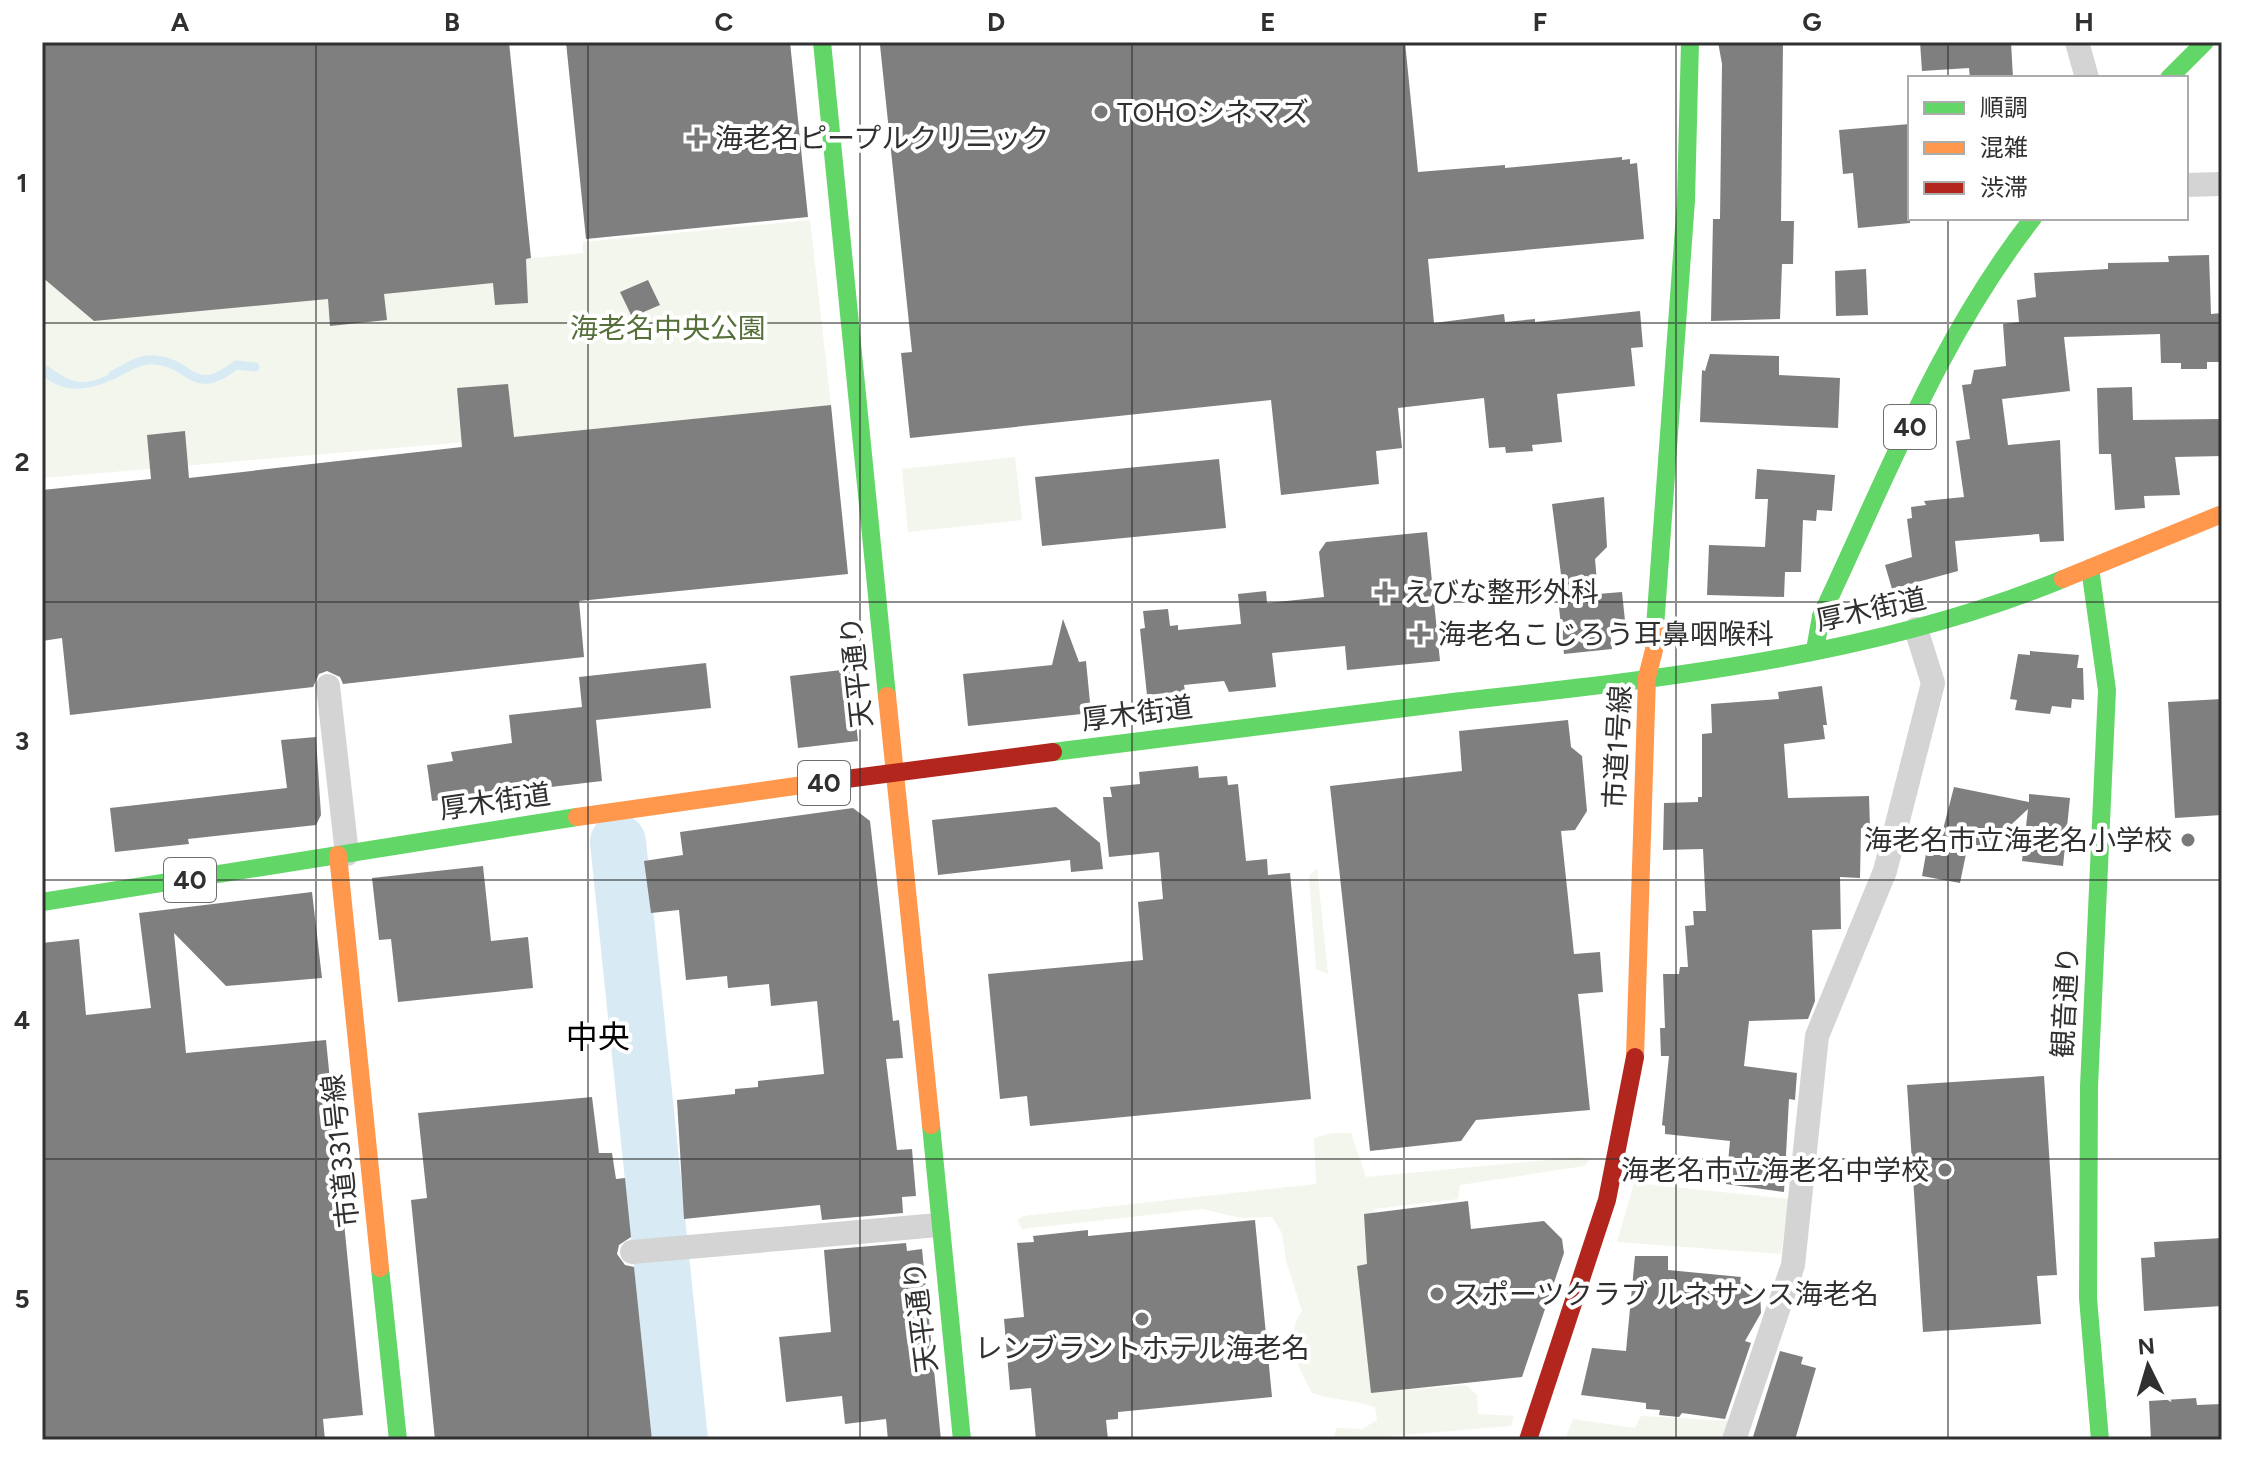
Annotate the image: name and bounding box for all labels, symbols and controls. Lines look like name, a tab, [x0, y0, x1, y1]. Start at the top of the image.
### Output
text: A	[171, 6, 190, 38]
text: B	[444, 6, 460, 38]
text: C	[715, 6, 734, 38]
text: D	[987, 6, 1005, 38]
text: E	[1260, 6, 1276, 38]
text: F	[1533, 6, 1547, 38]
text: G	[1802, 6, 1822, 38]
text: H	[2074, 6, 2094, 38]
legend	[1908, 76, 2188, 220]
text: 順調	[1980, 93, 2028, 122]
place label: TOHOシネマズ	[1117, 95, 1309, 129]
marker: TOHOシネマズ	[1092, 103, 1110, 121]
place label: 海老名ピープルクリニック	[715, 121, 1049, 155]
marker: 海老名ピープルクリニック	[686, 127, 708, 149]
text: 混雑	[1980, 133, 2028, 162]
text: 1	[17, 167, 27, 199]
text: 渋滞	[1980, 173, 2028, 202]
park label: 海老名中央公園	[570, 311, 766, 345]
road number: 40	[1884, 405, 1936, 449]
text: 2	[14, 446, 30, 478]
place label: えびな整形外科	[1403, 575, 1599, 609]
marker: えびな整形外科	[1374, 581, 1396, 603]
street label: 厚木街道	[1813, 581, 1929, 637]
street label: 天平通り	[833, 615, 879, 729]
place label: 海老名こじろう耳鼻咽喉科	[1438, 617, 1774, 651]
marker: 海老名こじろう耳鼻咽喉科	[1409, 623, 1431, 645]
street label: 市道1号線	[1597, 684, 1637, 810]
street label: 厚木街道	[1079, 689, 1195, 737]
text: 3	[15, 725, 29, 757]
road number: 40	[798, 761, 850, 805]
street label: 厚木街道	[437, 776, 553, 826]
place label: 海老名市立海老名小学校	[1864, 823, 2172, 857]
marker: 海老名市立海老名小学校	[2179, 831, 2197, 849]
road number: 40	[164, 858, 216, 902]
street label: 観音通り	[2045, 945, 2085, 1059]
text: 4	[14, 1004, 30, 1036]
district label: 中央	[566, 1018, 630, 1056]
street label: 市道331号線	[315, 1073, 365, 1229]
place label: 海老名市立海老名中学校	[1621, 1153, 1929, 1187]
marker: 海老名市立海老名中学校	[1936, 1161, 1954, 1179]
street label: 天平通り	[896, 1259, 944, 1375]
place label: スポーツクラブ ルネサンス海老名	[1453, 1277, 1879, 1311]
text: 5	[14, 1283, 30, 1315]
marker: スポーツクラブ ルネサンス海老名	[1428, 1285, 1446, 1303]
marker: レンブラントホテル海老名	[1133, 1310, 1151, 1328]
north arrow	[2108, 1326, 2188, 1406]
place label: レンブラントホテル海老名	[974, 1331, 1310, 1365]
text: N	[2137, 1332, 2156, 1361]

